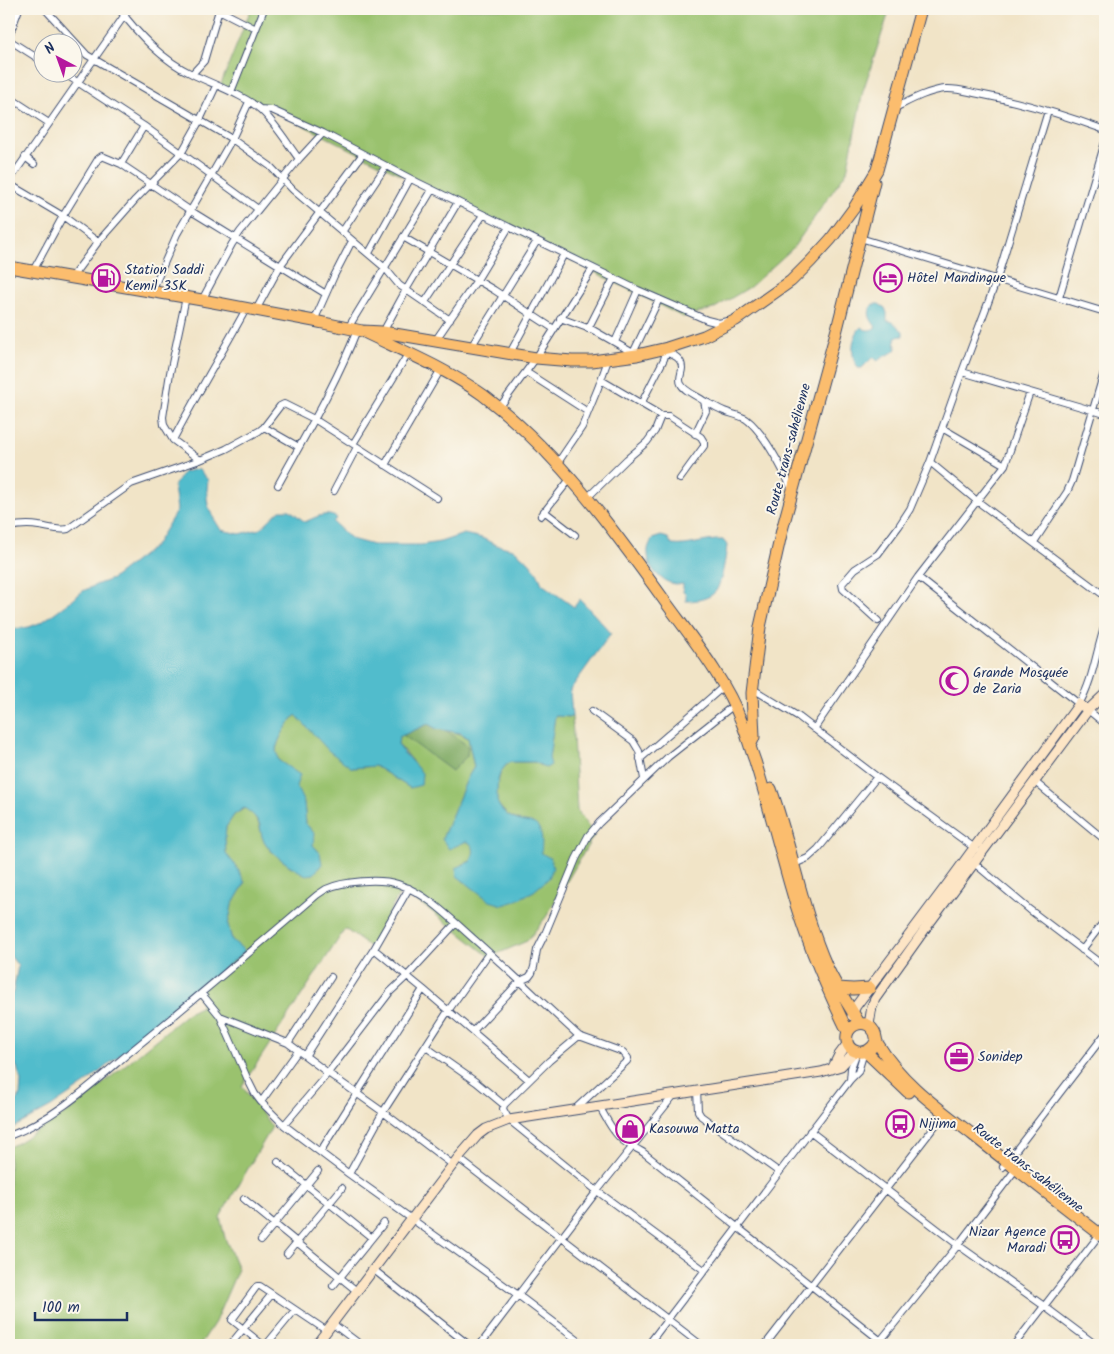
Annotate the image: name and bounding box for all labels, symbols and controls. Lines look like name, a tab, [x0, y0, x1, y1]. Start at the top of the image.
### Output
north arrow	[32, 32, 82, 82]
text: N	[40, 38, 61, 60]
place label: Station Saddi Kemil 3SK	[125, 259, 205, 297]
fuel station icon: Station Saddi Kemil 3SK	[91, 263, 121, 293]
hotel icon: Hôtel Mandingue	[873, 263, 903, 293]
place label: Hôtel Mandingue	[907, 267, 1007, 289]
street label: Route trans-sahélienne	[761, 380, 817, 517]
place label: Grande Mosquée de Zaria	[973, 662, 1069, 700]
mosque icon: Grande Mosquée de Zaria	[939, 666, 969, 696]
office icon: Sonidep	[944, 1042, 974, 1072]
place label: Sonidep	[978, 1046, 1023, 1068]
bus stop icon: Nijima	[885, 1109, 915, 1139]
place label: Nijima	[919, 1113, 956, 1135]
shop icon: Kasouwa Matta	[615, 1114, 645, 1144]
place label: Kasouwa Matta	[649, 1118, 740, 1140]
street label: Route trans-sahélienne	[968, 1118, 1089, 1219]
place label: Nizar Agence Maradi	[969, 1221, 1047, 1259]
bus stop icon: Nizar Agence Maradi	[1050, 1225, 1080, 1255]
scale bar	[35, 1289, 128, 1321]
text: 100 m	[42, 1296, 80, 1320]

